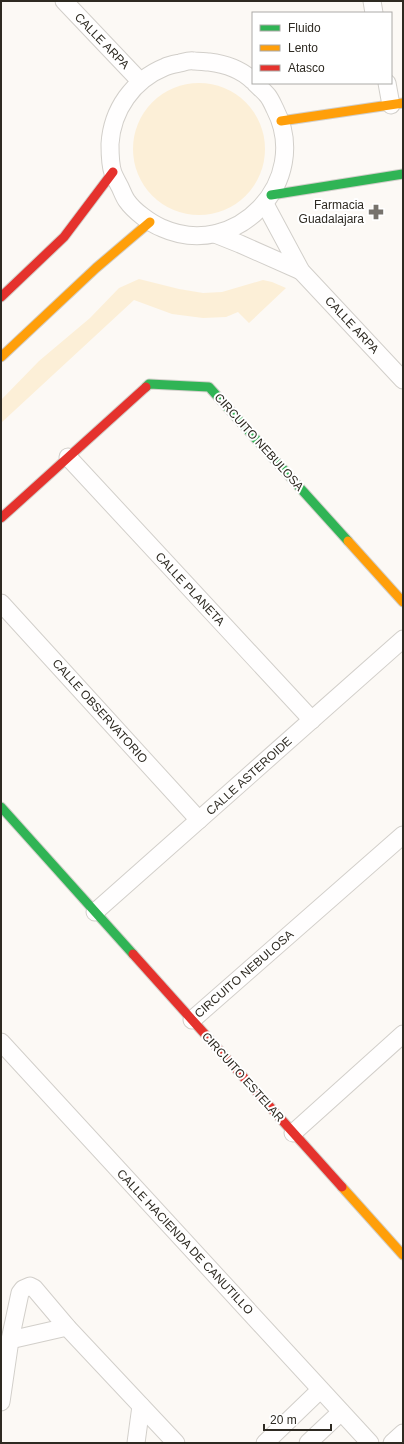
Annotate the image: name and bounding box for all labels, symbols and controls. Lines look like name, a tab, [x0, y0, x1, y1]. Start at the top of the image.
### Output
street label: CALLE ARPA	[72, 10, 132, 72]
legend	[252, 12, 392, 84]
text: Fluido	[288, 21, 321, 35]
text: Lento	[288, 41, 318, 55]
text: Atasco	[288, 61, 325, 75]
place label: Farmacia Guadalajara	[299, 198, 364, 226]
pharmacy icon: Farmacia Guadalajara	[367, 203, 385, 221]
street label: CALLE ARPA	[322, 294, 382, 356]
street label: CIRCUITO NEBULOSA	[211, 390, 307, 494]
street label: CALLE PLANETA	[152, 549, 228, 629]
street label: CALLE OBSERVATORIO	[50, 656, 150, 766]
street label: CALLE ASTEROIDE	[203, 734, 295, 818]
street label: CIRCUITO NEBULOSA	[192, 927, 296, 1021]
street label: CIRCUITO ESTELAR	[199, 1029, 287, 1125]
street label: CALLE HACIENDA DE CANUTILLO	[114, 1167, 256, 1317]
scale bar	[264, 1406, 331, 1432]
text: 20 m	[270, 1413, 297, 1427]

